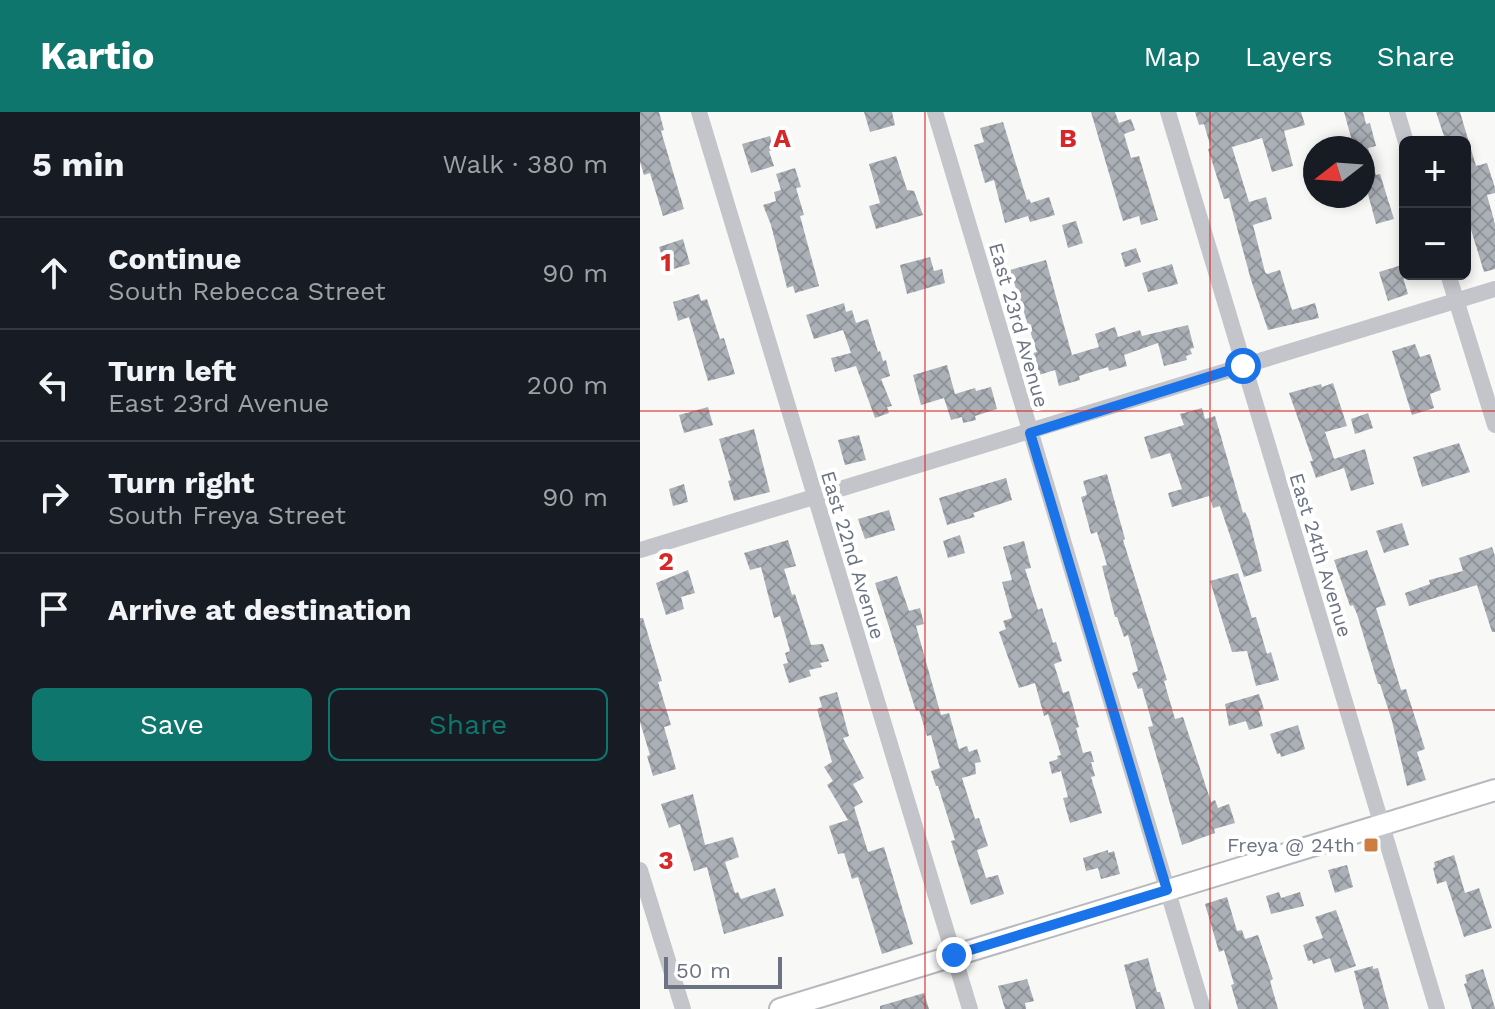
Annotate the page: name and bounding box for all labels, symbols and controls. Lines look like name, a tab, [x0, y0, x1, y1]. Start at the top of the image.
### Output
text: Kartio	[40, 34, 154, 78]
text: Map	[1144, 40, 1201, 73]
text: Layers	[1245, 40, 1333, 73]
text: Share	[1377, 40, 1455, 73]
text: A	[773, 123, 791, 153]
text: B	[1059, 123, 1077, 153]
north arrow	[1303, 136, 1375, 208]
map controls	[1399, 136, 1471, 280]
button: +	[1399, 136, 1471, 208]
text: 5 min	[32, 144, 125, 184]
text: Walk · 380 m	[443, 149, 608, 179]
button: −	[1399, 208, 1471, 280]
street label: East 23rd Avenue	[984, 240, 1054, 410]
text: Continue	[108, 241, 241, 276]
text: 1	[660, 247, 672, 277]
icon: ahead	[32, 251, 76, 295]
text: 90 m	[542, 258, 608, 288]
text: South Rebecca Street	[108, 276, 386, 306]
route start	[1225, 348, 1261, 384]
text: Turn left	[108, 353, 236, 388]
icon: left	[32, 363, 76, 407]
text: 200 m	[527, 370, 608, 400]
text: East 23rd Avenue	[108, 388, 329, 418]
text: Turn right	[108, 465, 254, 500]
street label: East 22nd Avenue	[816, 468, 890, 642]
street label: East 24th Avenue	[1285, 470, 1357, 640]
icon: right	[32, 475, 76, 519]
text: 90 m	[542, 482, 608, 512]
text: South Freya Street	[108, 500, 346, 530]
text: 2	[658, 546, 674, 576]
icon: arrive	[32, 587, 76, 631]
text: Arrive at destination	[108, 592, 412, 627]
button: Save	[32, 688, 312, 761]
button: Share	[328, 688, 608, 761]
place label: Freya @ 24th	[1227, 833, 1355, 857]
marker: Freya @ 24th	[1362, 836, 1380, 854]
text: 3	[658, 845, 674, 875]
route end	[936, 937, 972, 973]
scale bar	[664, 953, 782, 989]
text: 50 m	[676, 958, 731, 983]

